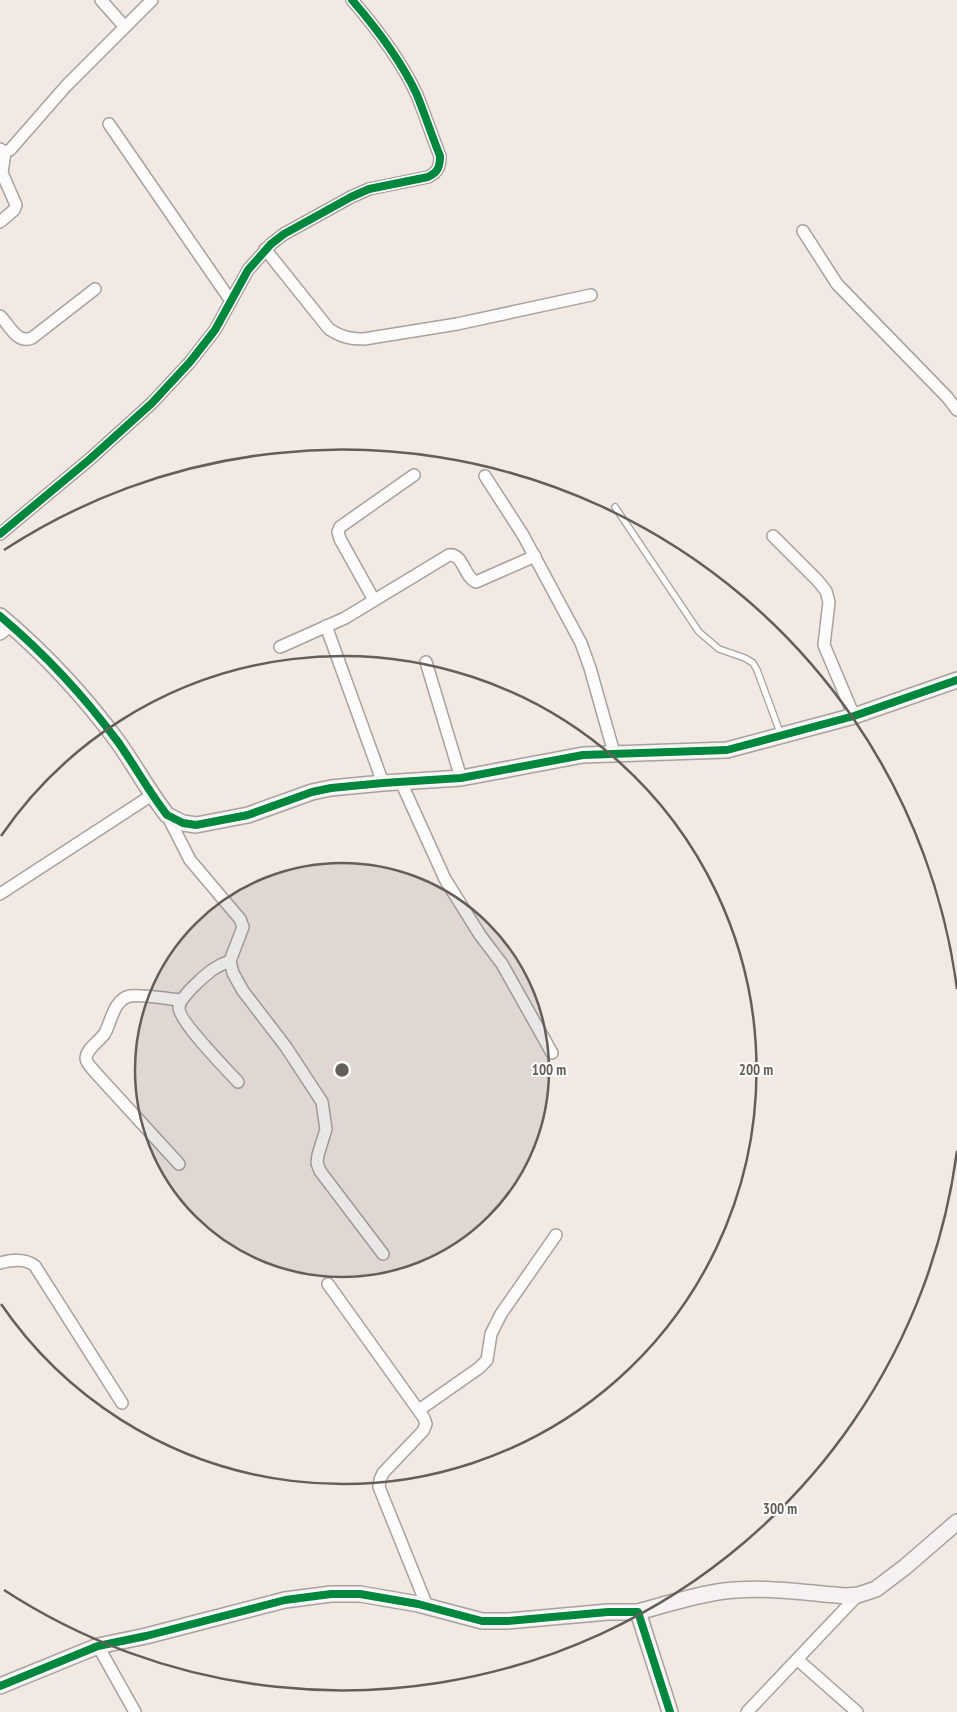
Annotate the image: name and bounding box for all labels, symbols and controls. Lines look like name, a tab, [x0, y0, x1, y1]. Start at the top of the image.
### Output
text: 100 m	[532, 1060, 566, 1079]
text: 200 m	[739, 1060, 773, 1079]
centre of rings	[333, 1061, 351, 1079]
text: 300 m	[763, 1499, 797, 1518]

